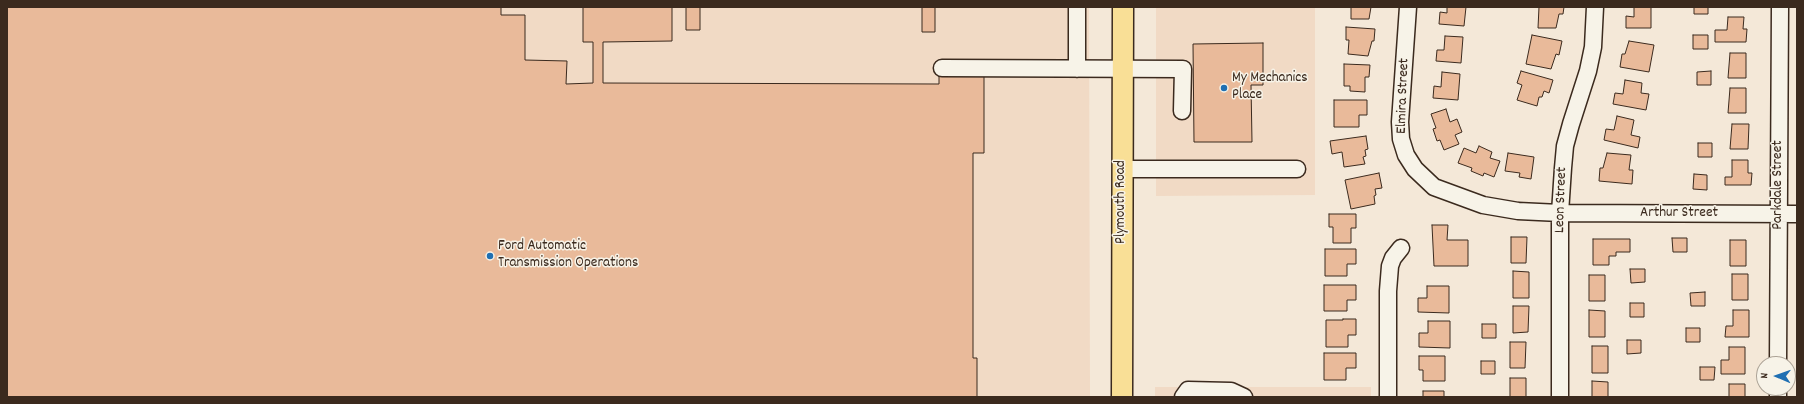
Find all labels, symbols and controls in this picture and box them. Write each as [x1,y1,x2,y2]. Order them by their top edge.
street label: Elmira Street [1394,58,1414,134]
place label: My Mechanics Place [1232,70,1308,105]
marker: My Mechanics Place [1219,83,1229,93]
street label: Parkdale Street [1770,140,1788,230]
street label: Plymouth Road [1113,160,1131,244]
street label: Leon Street [1552,167,1572,233]
street label: Arthur Street [1640,205,1718,223]
place label: Ford Automatic Transmission Operations [498,238,638,273]
marker: Ford Automatic Transmission Operations [485,251,495,261]
north arrow [1756,356,1796,396]
text: N [1757,373,1773,379]

